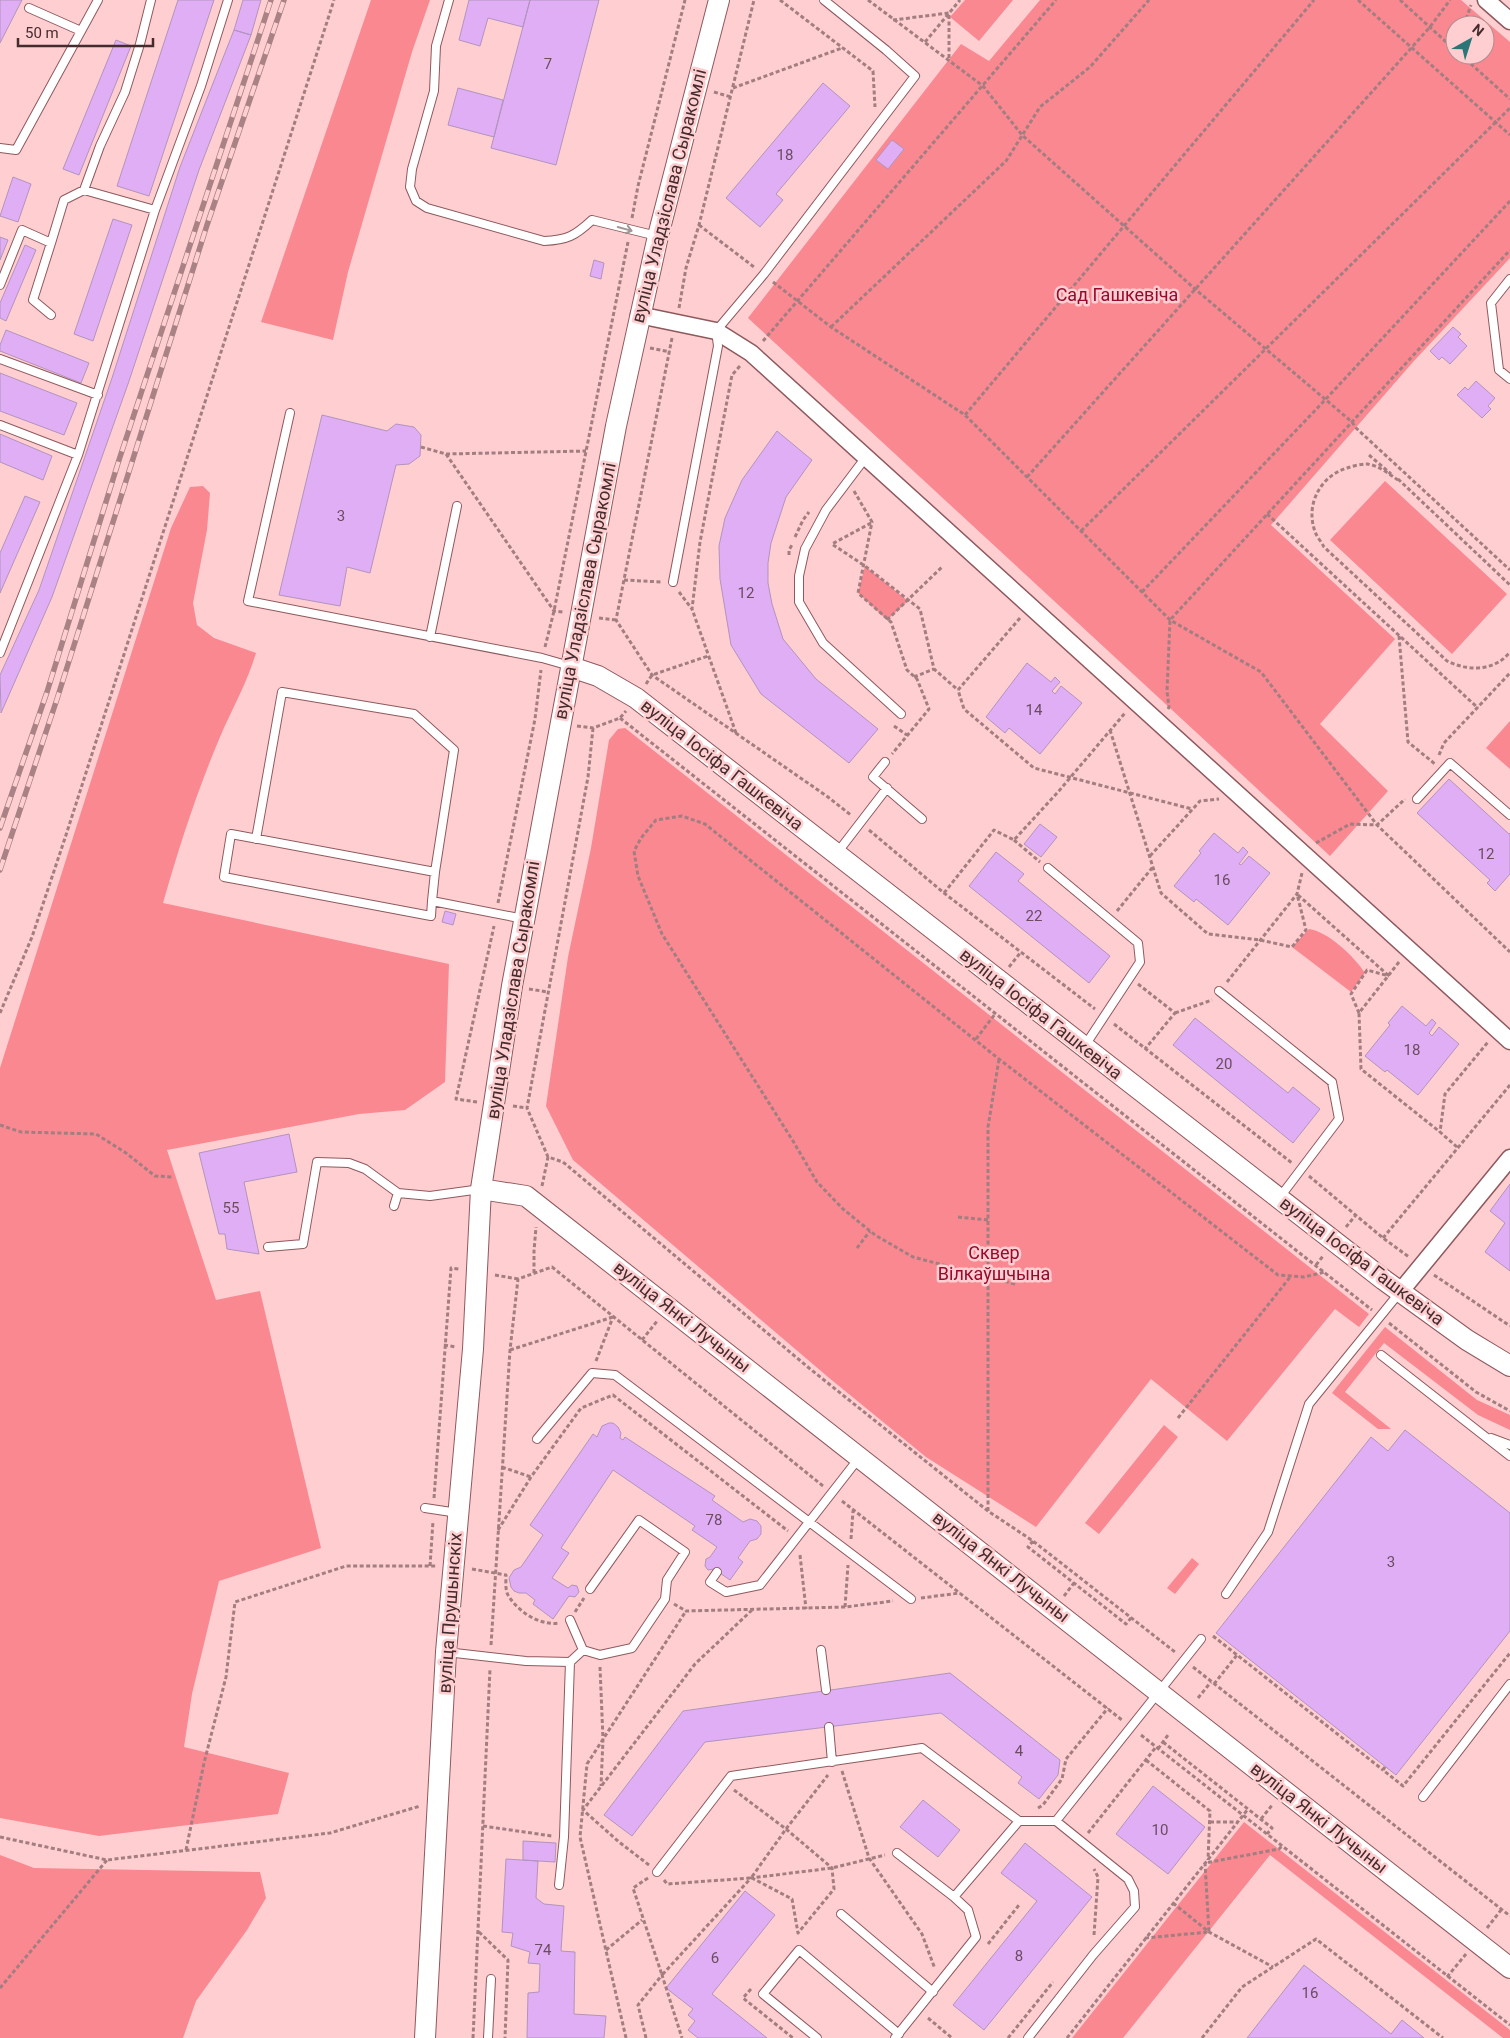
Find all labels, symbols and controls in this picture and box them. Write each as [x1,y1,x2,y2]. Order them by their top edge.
scale bar [18,15,152,47]
north arrow [1445,15,1495,65]
text: N [1469,21,1487,39]
text: 50 m [25,24,59,42]
house number: 7 [544,55,552,73]
street label: вуліца Уладзіслава Сыракомлі [627,67,710,325]
house number: 18 [777,146,793,164]
one-way arrow [616,225,632,234]
park label: Сад Гашкевіча [1056,284,1178,305]
street label: вуліца Уладзіслава Сыракомлі [549,461,620,721]
house number: 3 [337,507,345,525]
house number: 12 [738,584,754,602]
street label: вуліца Іосіфа Гашкевіча [637,695,808,835]
house number: 14 [1026,701,1043,719]
house number: 12 [1478,845,1494,863]
street label: вуліца Уладзіслава Сыракомлі [482,859,543,1120]
house number: 16 [1214,871,1230,889]
house number: 22 [1026,907,1042,925]
street label: вуліца Іосіфа Гашкевіча [956,944,1127,1084]
house number: 18 [1404,1041,1420,1059]
house number: 20 [1216,1055,1232,1073]
street label: вуліца Іосіфа Гашкевіча [1276,1192,1449,1329]
house number: 55 [223,1199,239,1217]
park label: Сквер Вілкаўшчына [938,1242,1050,1284]
street label: вуліца Янкі Лучыны [610,1257,755,1377]
street label: вуліца Янкі Лучыны [929,1507,1074,1627]
house number: 78 [706,1511,722,1529]
street label: вуліца Прушынскіх [433,1532,466,1694]
house number: 3 [1387,1553,1395,1571]
house number: 4 [1015,1742,1024,1760]
street label: вуліца Янкі Лучыны [1247,1758,1392,1878]
house number: 10 [1152,1821,1168,1839]
house number: 74 [535,1941,552,1959]
house number: 8 [1015,1947,1023,1965]
house number: 6 [711,1949,719,1967]
house number: 16 [1302,1984,1318,2002]

